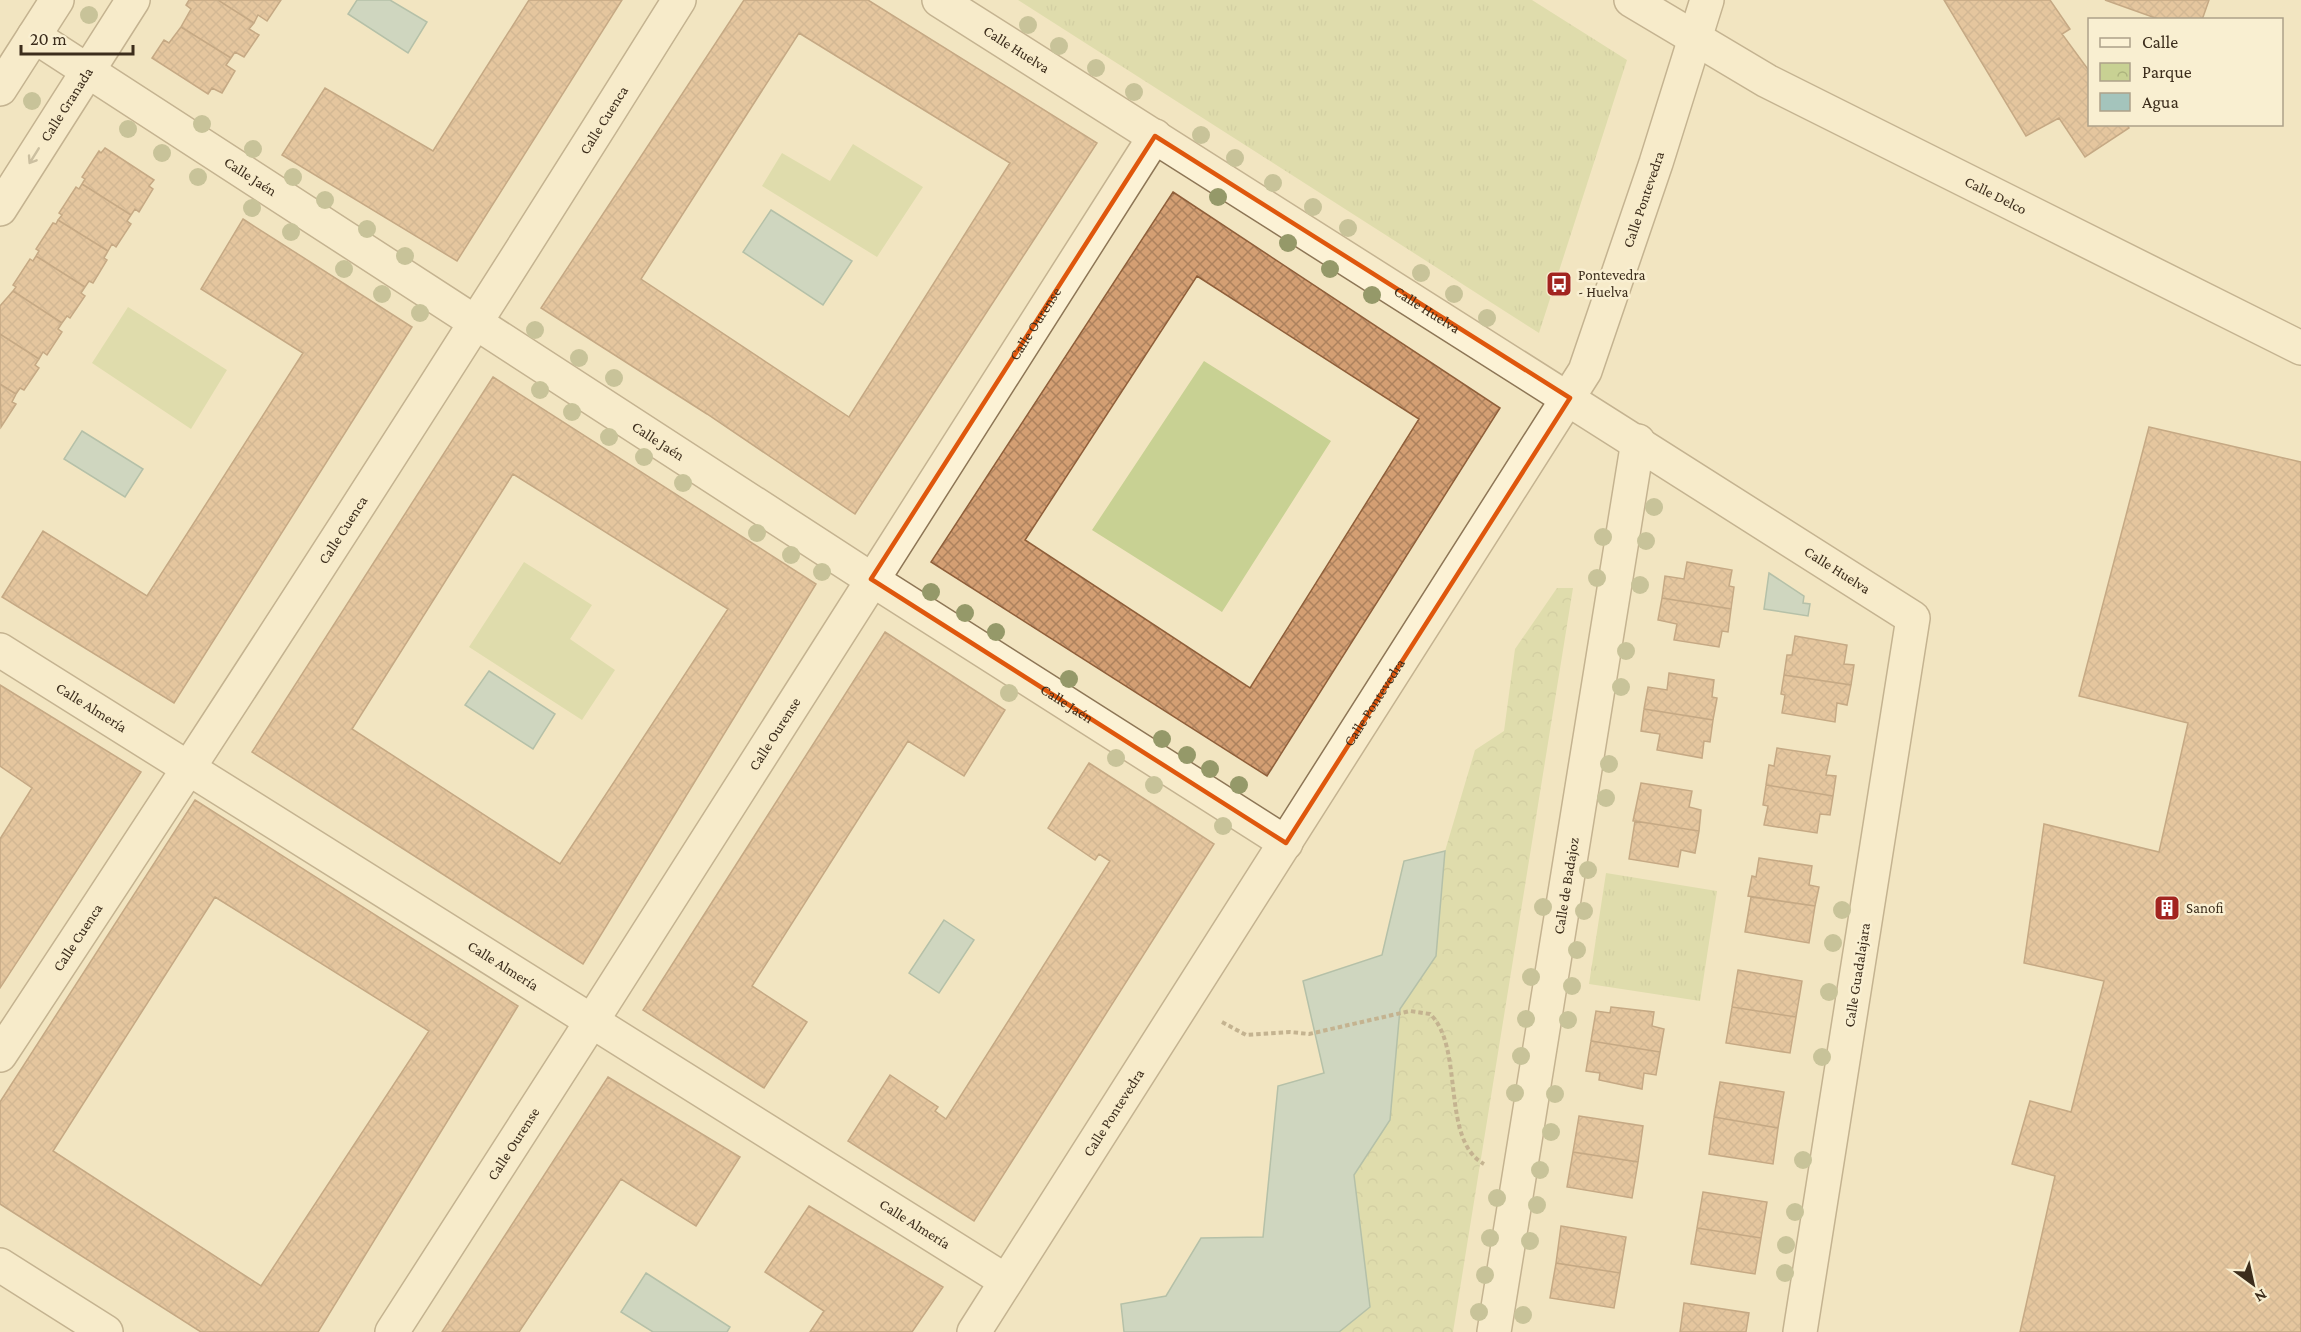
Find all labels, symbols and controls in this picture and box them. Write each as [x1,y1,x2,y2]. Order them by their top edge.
scale bar [21,18,134,56]
legend [2088,18,2283,126]
street label: Calle Huelva [981,22,1053,76]
text: 20 m [30,29,67,49]
text: Calle [2142,32,2178,52]
text: Parque [2142,62,2192,82]
street label: Calle Granada [37,64,96,144]
street label: Calle Cuenca [576,83,631,157]
text: Agua [2142,92,2179,112]
one-way arrow [27,147,40,164]
street label: Calle Pontevedra [1620,149,1667,250]
street label: Calle Jaén [221,154,280,199]
street label: Calle Delco [1962,173,2029,218]
place label: Pontevedra - Huelva [1578,267,1645,300]
bus stop icon: Pontevedra - Huelva [1544,269,1574,299]
street label: Calle Huelva [1391,283,1463,337]
street label: Calle Ourense [1006,284,1064,363]
street label: Calle Jaén [629,418,687,464]
street label: Calle Cuenca [315,493,370,567]
street label: Calle Huelva [1801,543,1873,597]
street label: Calle Pontevedra [1341,656,1408,749]
street label: Calle Almería [53,679,130,736]
street label: Calle Jaén [1038,681,1096,726]
street label: Calle Ourense [745,694,804,773]
street label: Calle de Badajoz [1550,836,1582,935]
building icon: Sanofi [2152,893,2182,923]
street label: Calle Cuenca [50,900,106,974]
place label: Sanofi [2186,900,2223,916]
street label: Calle Guadalajara [1841,922,1874,1029]
street label: Calle Almería [465,937,542,994]
street label: Calle Pontevedra [1080,1066,1147,1159]
street label: Calle Ourense [484,1104,543,1183]
street label: Calle Almería [877,1196,953,1252]
north arrow [2223,1254,2283,1314]
text: N [2252,1286,2270,1306]

